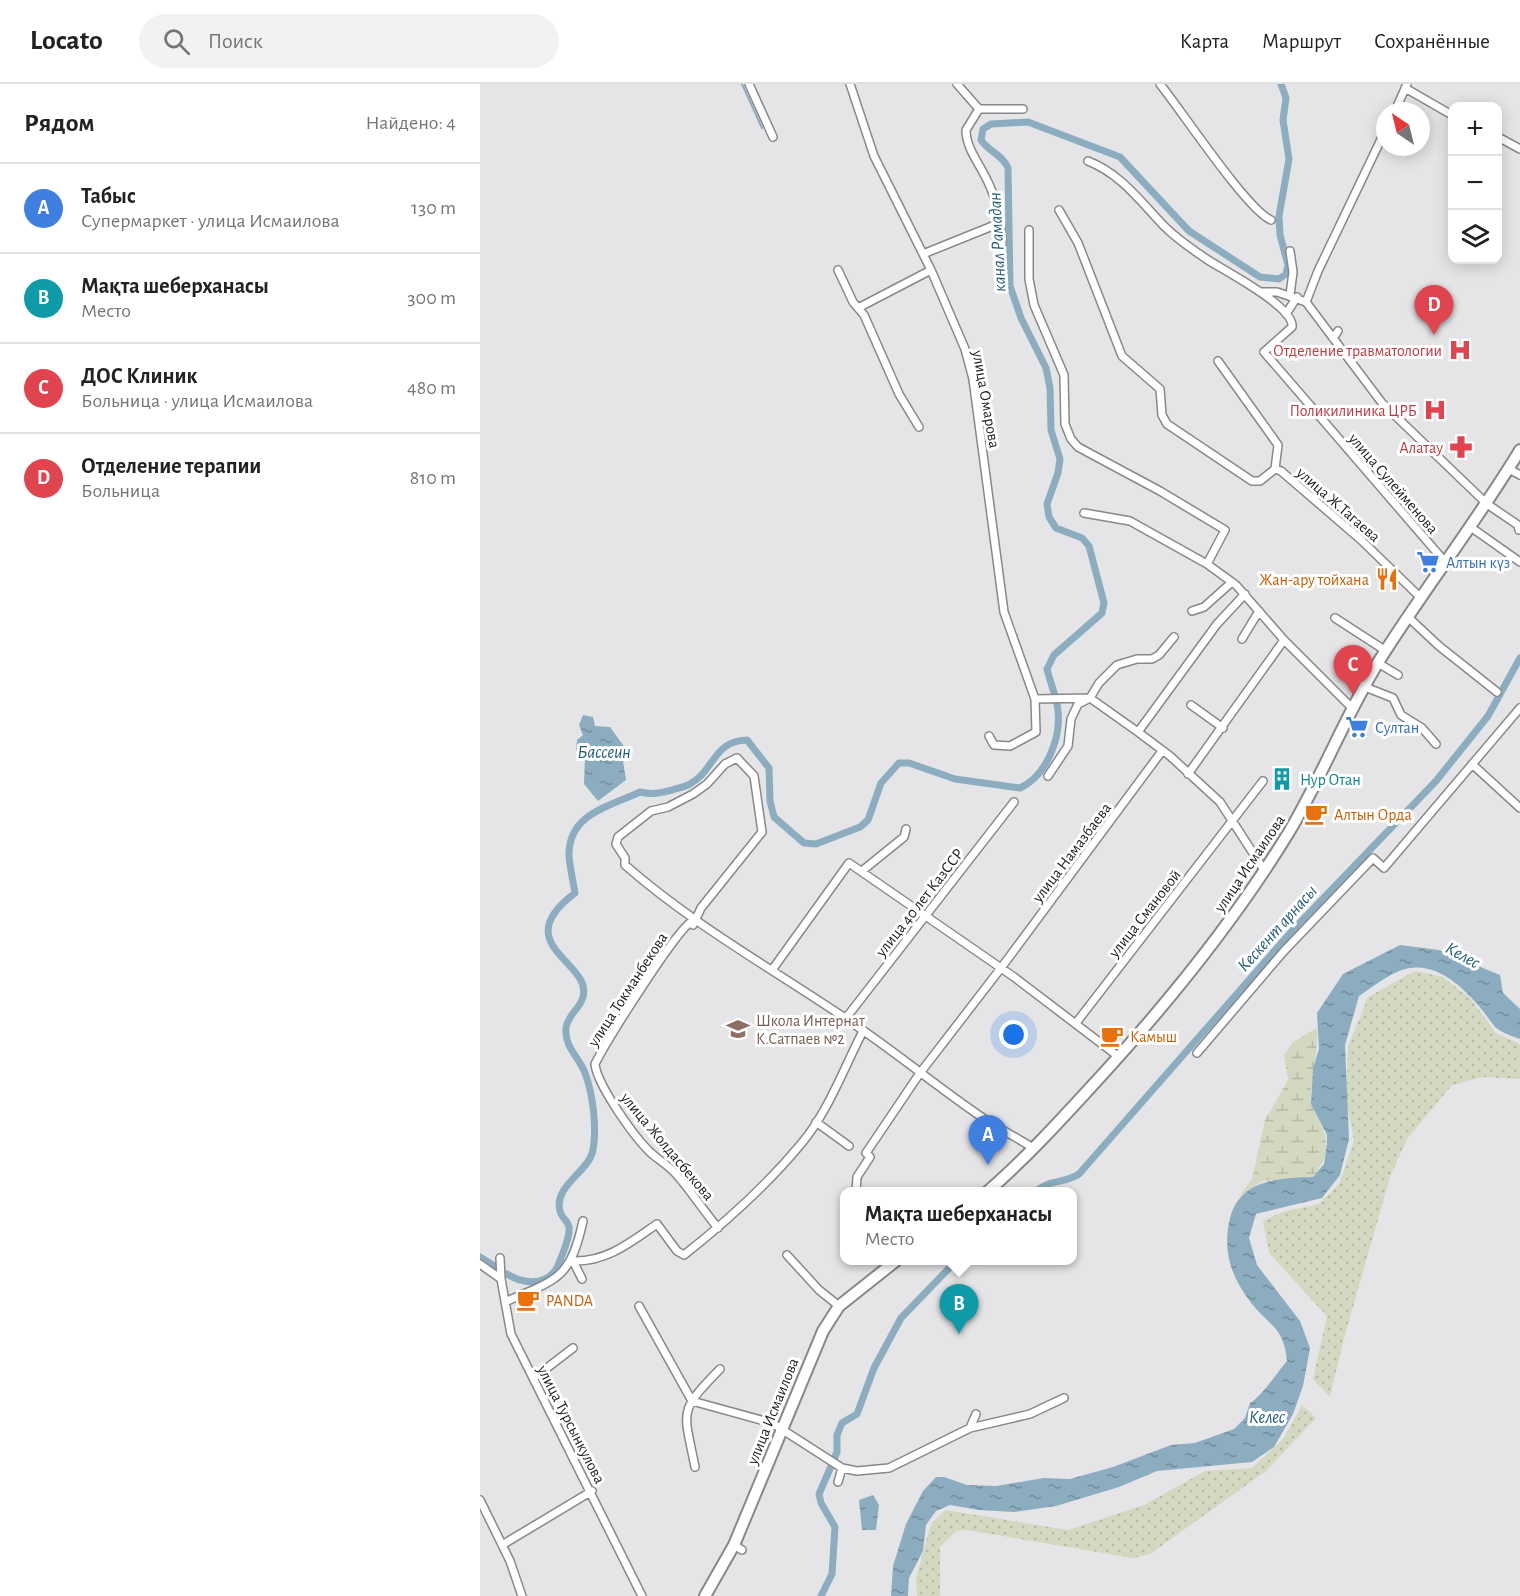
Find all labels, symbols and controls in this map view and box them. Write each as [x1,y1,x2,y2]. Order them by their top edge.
search box [139,14,559,68]
icon: search [160,25,193,58]
text: Locato [30,27,103,55]
text: Поиск [208,30,263,52]
text: Карта [1180,31,1229,52]
text: Маршрут [1262,31,1341,52]
text: Сохранённые [1374,31,1490,52]
north arrow [1376,102,1430,156]
map controls [1448,102,1502,264]
button: + [1448,102,1502,156]
text: Рядом [24,110,95,136]
text: Найдено: 4 [366,113,456,133]
button: − [1448,156,1502,210]
text: Табыс [81,185,136,207]
water label: канал Рамадан [986,192,1010,292]
text: A [38,198,50,218]
text: 130 m [411,198,456,218]
button: layers [1448,210,1502,264]
text: Супермаркет · улица Исмаилова [81,211,340,231]
text: Мақта шеберханасы [81,275,269,297]
pin: D [1414,286,1454,335]
text: B [38,288,49,308]
text: 300 m [407,288,456,308]
text: Место [81,301,131,321]
hospital icon: Отделение травматологии [1447,337,1473,363]
place label: Отделение травматологии [1273,343,1442,359]
street label: улица Омарова [968,348,1003,450]
text: ДОС Клиник [81,365,197,387]
text: C [38,378,49,398]
text: 480 m [407,378,456,398]
text: Больница · улица Исмаилова [81,391,313,411]
hospital icon: Поликилиника ЦРБ [1422,397,1448,423]
place label: Поликилиника ЦРБ [1289,403,1417,419]
street label: улица Сулейменова [1344,430,1441,538]
pharmacy icon: Алатау [1448,434,1474,460]
place label: Алатау [1399,440,1443,457]
text: Отделение терапии [81,455,261,477]
street label: улица Ж.Тагаева [1292,464,1383,546]
text: D [37,468,50,488]
text: 810 m [410,468,456,488]
text: Больница [81,481,160,501]
supermarket icon: Алтын күз [1415,549,1441,575]
place label: Алтын күз [1446,555,1510,571]
restaurant icon: Жан-ару тойхана [1374,566,1400,592]
place label: Жан-ару тойхана [1259,572,1369,589]
pin: C [1334,646,1372,695]
supermarket icon: Султан [1344,714,1370,740]
place label: Султан [1375,720,1419,737]
water label: Бассеин [577,744,631,762]
building icon: Нур Отан [1269,766,1295,792]
place label: Нур Отан [1300,772,1361,789]
street label: улица Намазбаева [1029,800,1115,907]
cafe icon: Алтын Орда [1303,801,1329,827]
place label: Алтын Орда [1334,807,1412,823]
street label: улица Исмаилова [1211,812,1289,916]
street label: улица 40 лет КазССР [872,846,968,961]
street label: улица Смановой [1105,867,1185,962]
water label: Кескент арнасы [1235,882,1321,975]
street label: улица Токманбекова [585,930,671,1051]
water label: Келес [1442,939,1483,973]
place label: Школа Интернат К.Сатпаев №2 [756,1013,865,1047]
school or university icon: Школа Интернат К.Сатпаев №2 [725,1016,751,1042]
your location [999,1020,1028,1049]
cafe icon: Камыш [1099,1023,1125,1049]
place label: Камыш [1130,1029,1177,1045]
street label: улица Жолдасбекова [616,1089,717,1204]
pin: A [968,1116,1008,1165]
popup [840,1187,1077,1265]
text: Мақта шеберханасы [865,1203,1052,1225]
text: Место [865,1229,914,1249]
pin: B [940,1284,978,1334]
cafe icon: PANDA [515,1287,541,1313]
place label: PANDA [546,1293,593,1309]
street label: улица Исмаилова [744,1356,803,1468]
street label: улица Турсынкулова [533,1362,608,1487]
water label: Келес [1249,1409,1286,1427]

